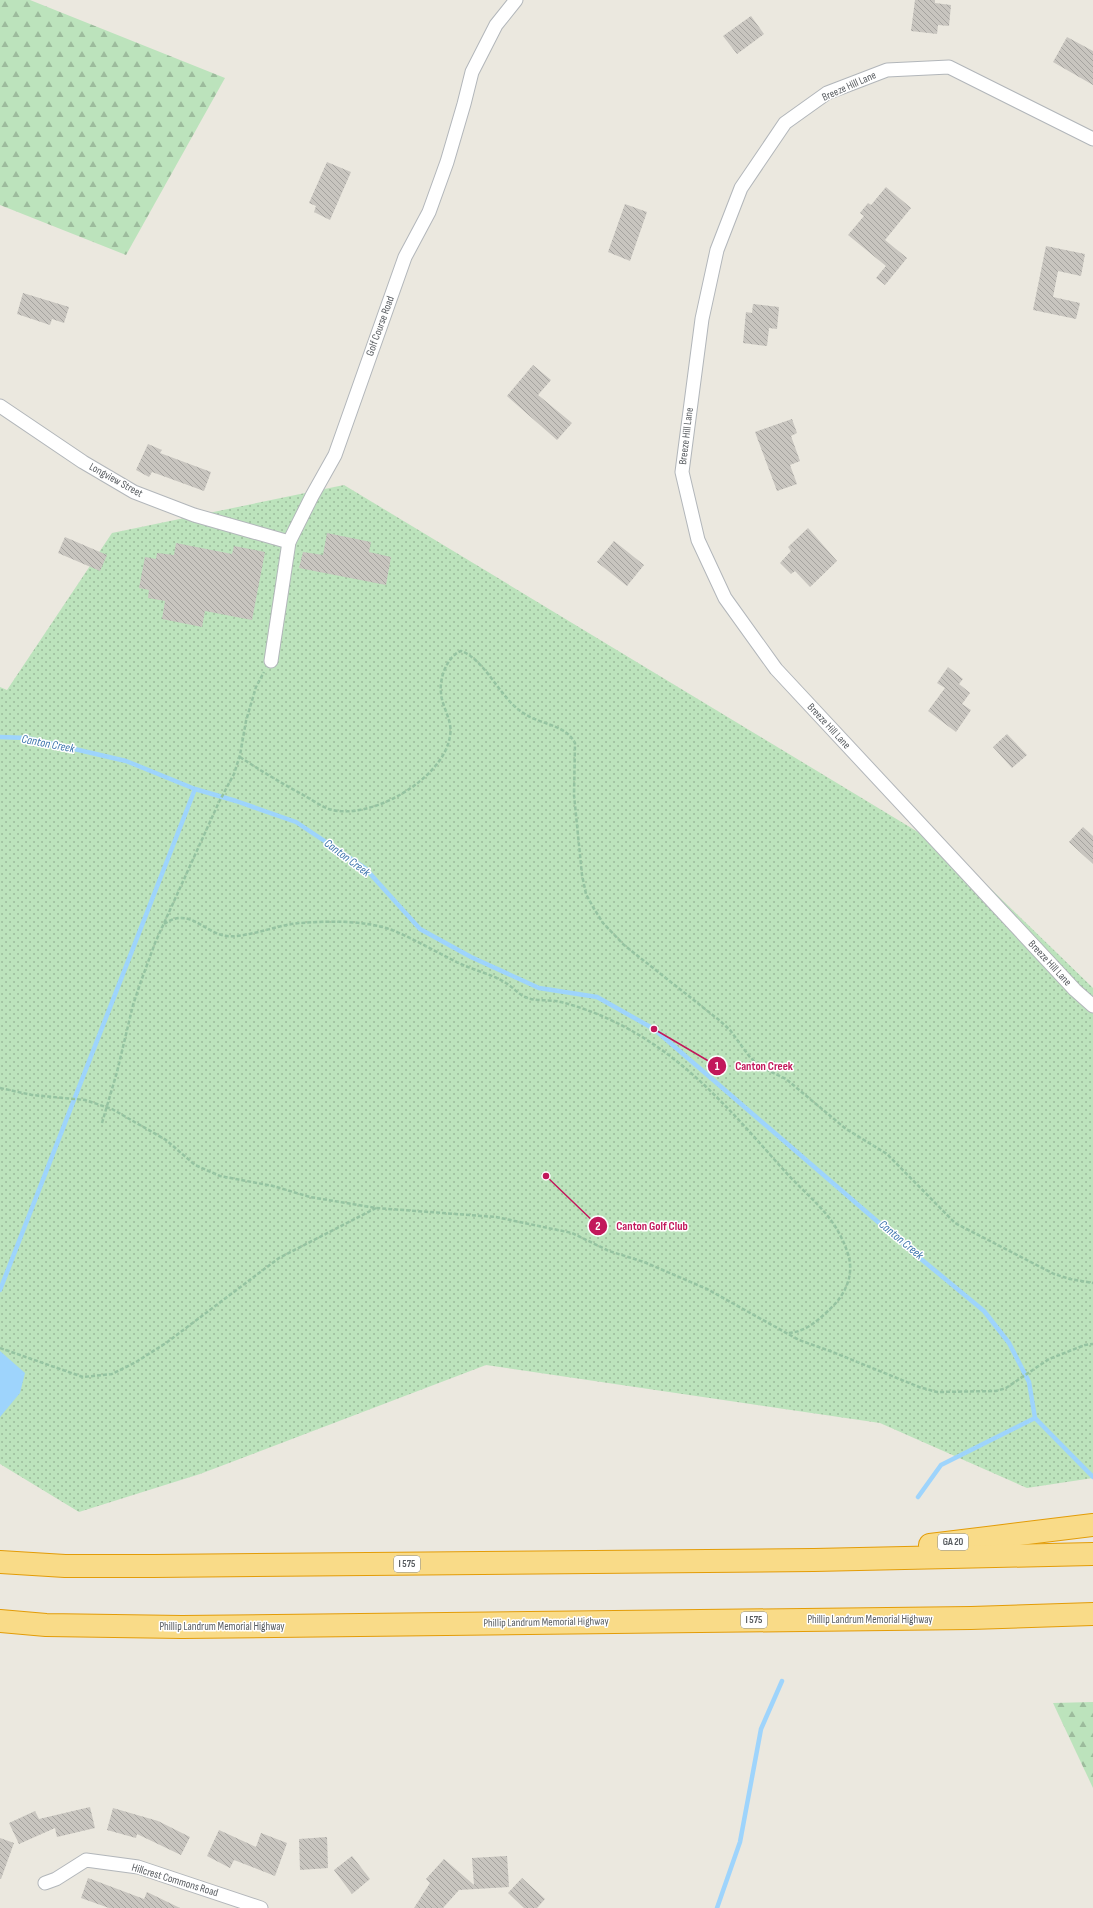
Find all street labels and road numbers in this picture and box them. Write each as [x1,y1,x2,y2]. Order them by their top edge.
street label: Breeze Hill Lane [820,68,878,104]
street label: Golf Course Road [363,294,397,358]
street label: Breeze Hill Lane [676,407,696,465]
street label: Longview Street [87,460,146,500]
street label: Breeze Hill Lane [805,701,853,751]
street label: Breeze Hill Lane [1026,938,1074,988]
road number: GA 20 [938,1534,968,1550]
road number: I 575 [394,1556,420,1572]
road number: I 575 [741,1612,767,1628]
street label: Phillip Landrum Memorial Highway [807,1613,933,1626]
street label: Phillip Landrum Memorial Highway [483,1614,609,1630]
street label: Phillip Landrum Memorial Highway [159,1620,285,1633]
street label: Hillcrest Commons Road [130,1861,220,1899]

